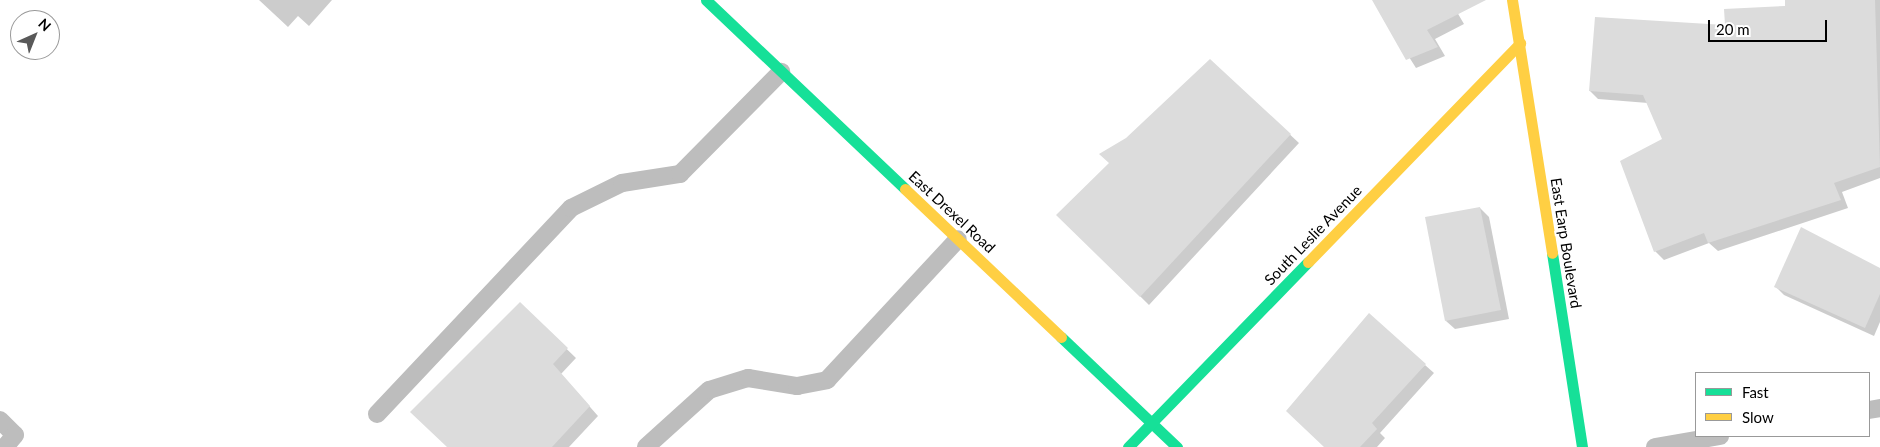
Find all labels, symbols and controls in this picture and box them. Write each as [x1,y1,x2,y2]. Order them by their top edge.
north arrow [10,10,60,60]
scale bar [1710,10,1829,42]
text: N [35,15,55,34]
text: 20 m [1716,20,1750,38]
street label: East Drexel Road [905,167,999,257]
street label: East Earp Boulevard [1547,176,1585,310]
street label: South Leslie Avenue [1260,181,1366,289]
legend [1695,372,1870,437]
text: Fast [1742,383,1769,401]
text: Slow [1742,408,1774,426]

